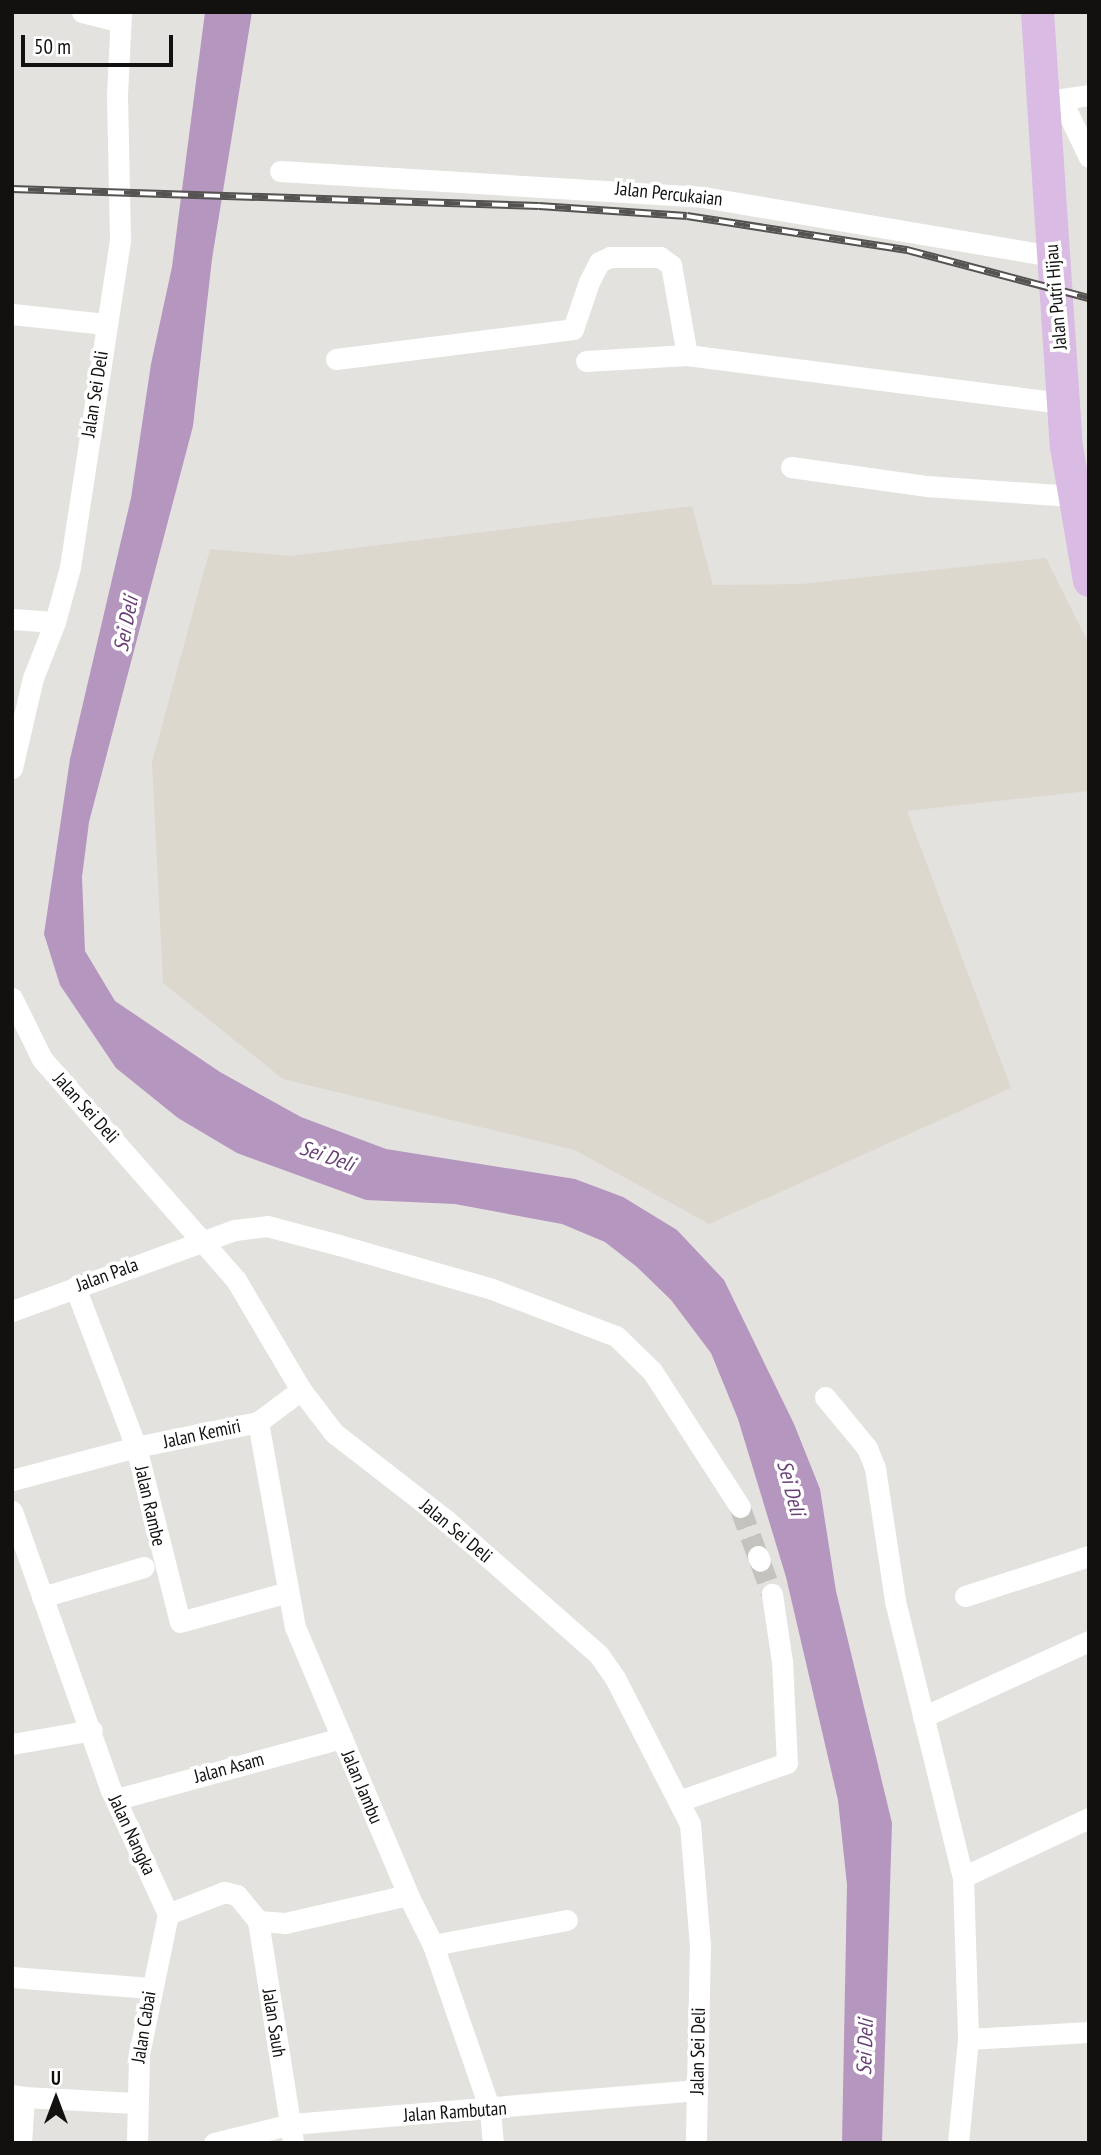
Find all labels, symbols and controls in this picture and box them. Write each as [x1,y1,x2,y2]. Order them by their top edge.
scale bar [24,21,177,65]
text: 50 m [34,33,71,60]
street label: Jalan Percukaian [614,177,724,211]
street label: Jalan Putri Hijau [1040,243,1072,351]
street label: Jalan Sei Deli [77,349,113,439]
water label: Sei Deli [108,594,144,654]
street label: Jalan Sei Deli [48,1068,124,1148]
water label: Sei Deli [297,1135,357,1177]
street label: Jalan Pala [73,1253,141,1297]
street label: Jalan Kemiri [161,1415,243,1453]
water label: Sei Deli [772,1458,810,1518]
street label: Jalan Rambe [130,1464,170,1548]
street label: Jalan Sei Deli [415,1494,497,1568]
street label: Jalan Jambu [336,1747,388,1827]
street label: Jalan Asam [191,1748,267,1788]
street label: Jalan Nangka [104,1791,160,1879]
street label: Jalan Sauh [257,1987,291,2059]
street label: Jalan Cabai [127,1989,161,2065]
street label: Jalan Sei Deli [686,2007,710,2095]
water label: Sei Deli [851,2019,879,2075]
north arrow [21,2064,91,2134]
text: U [51,2066,61,2090]
street label: Jalan Rambutan [403,2097,507,2127]

